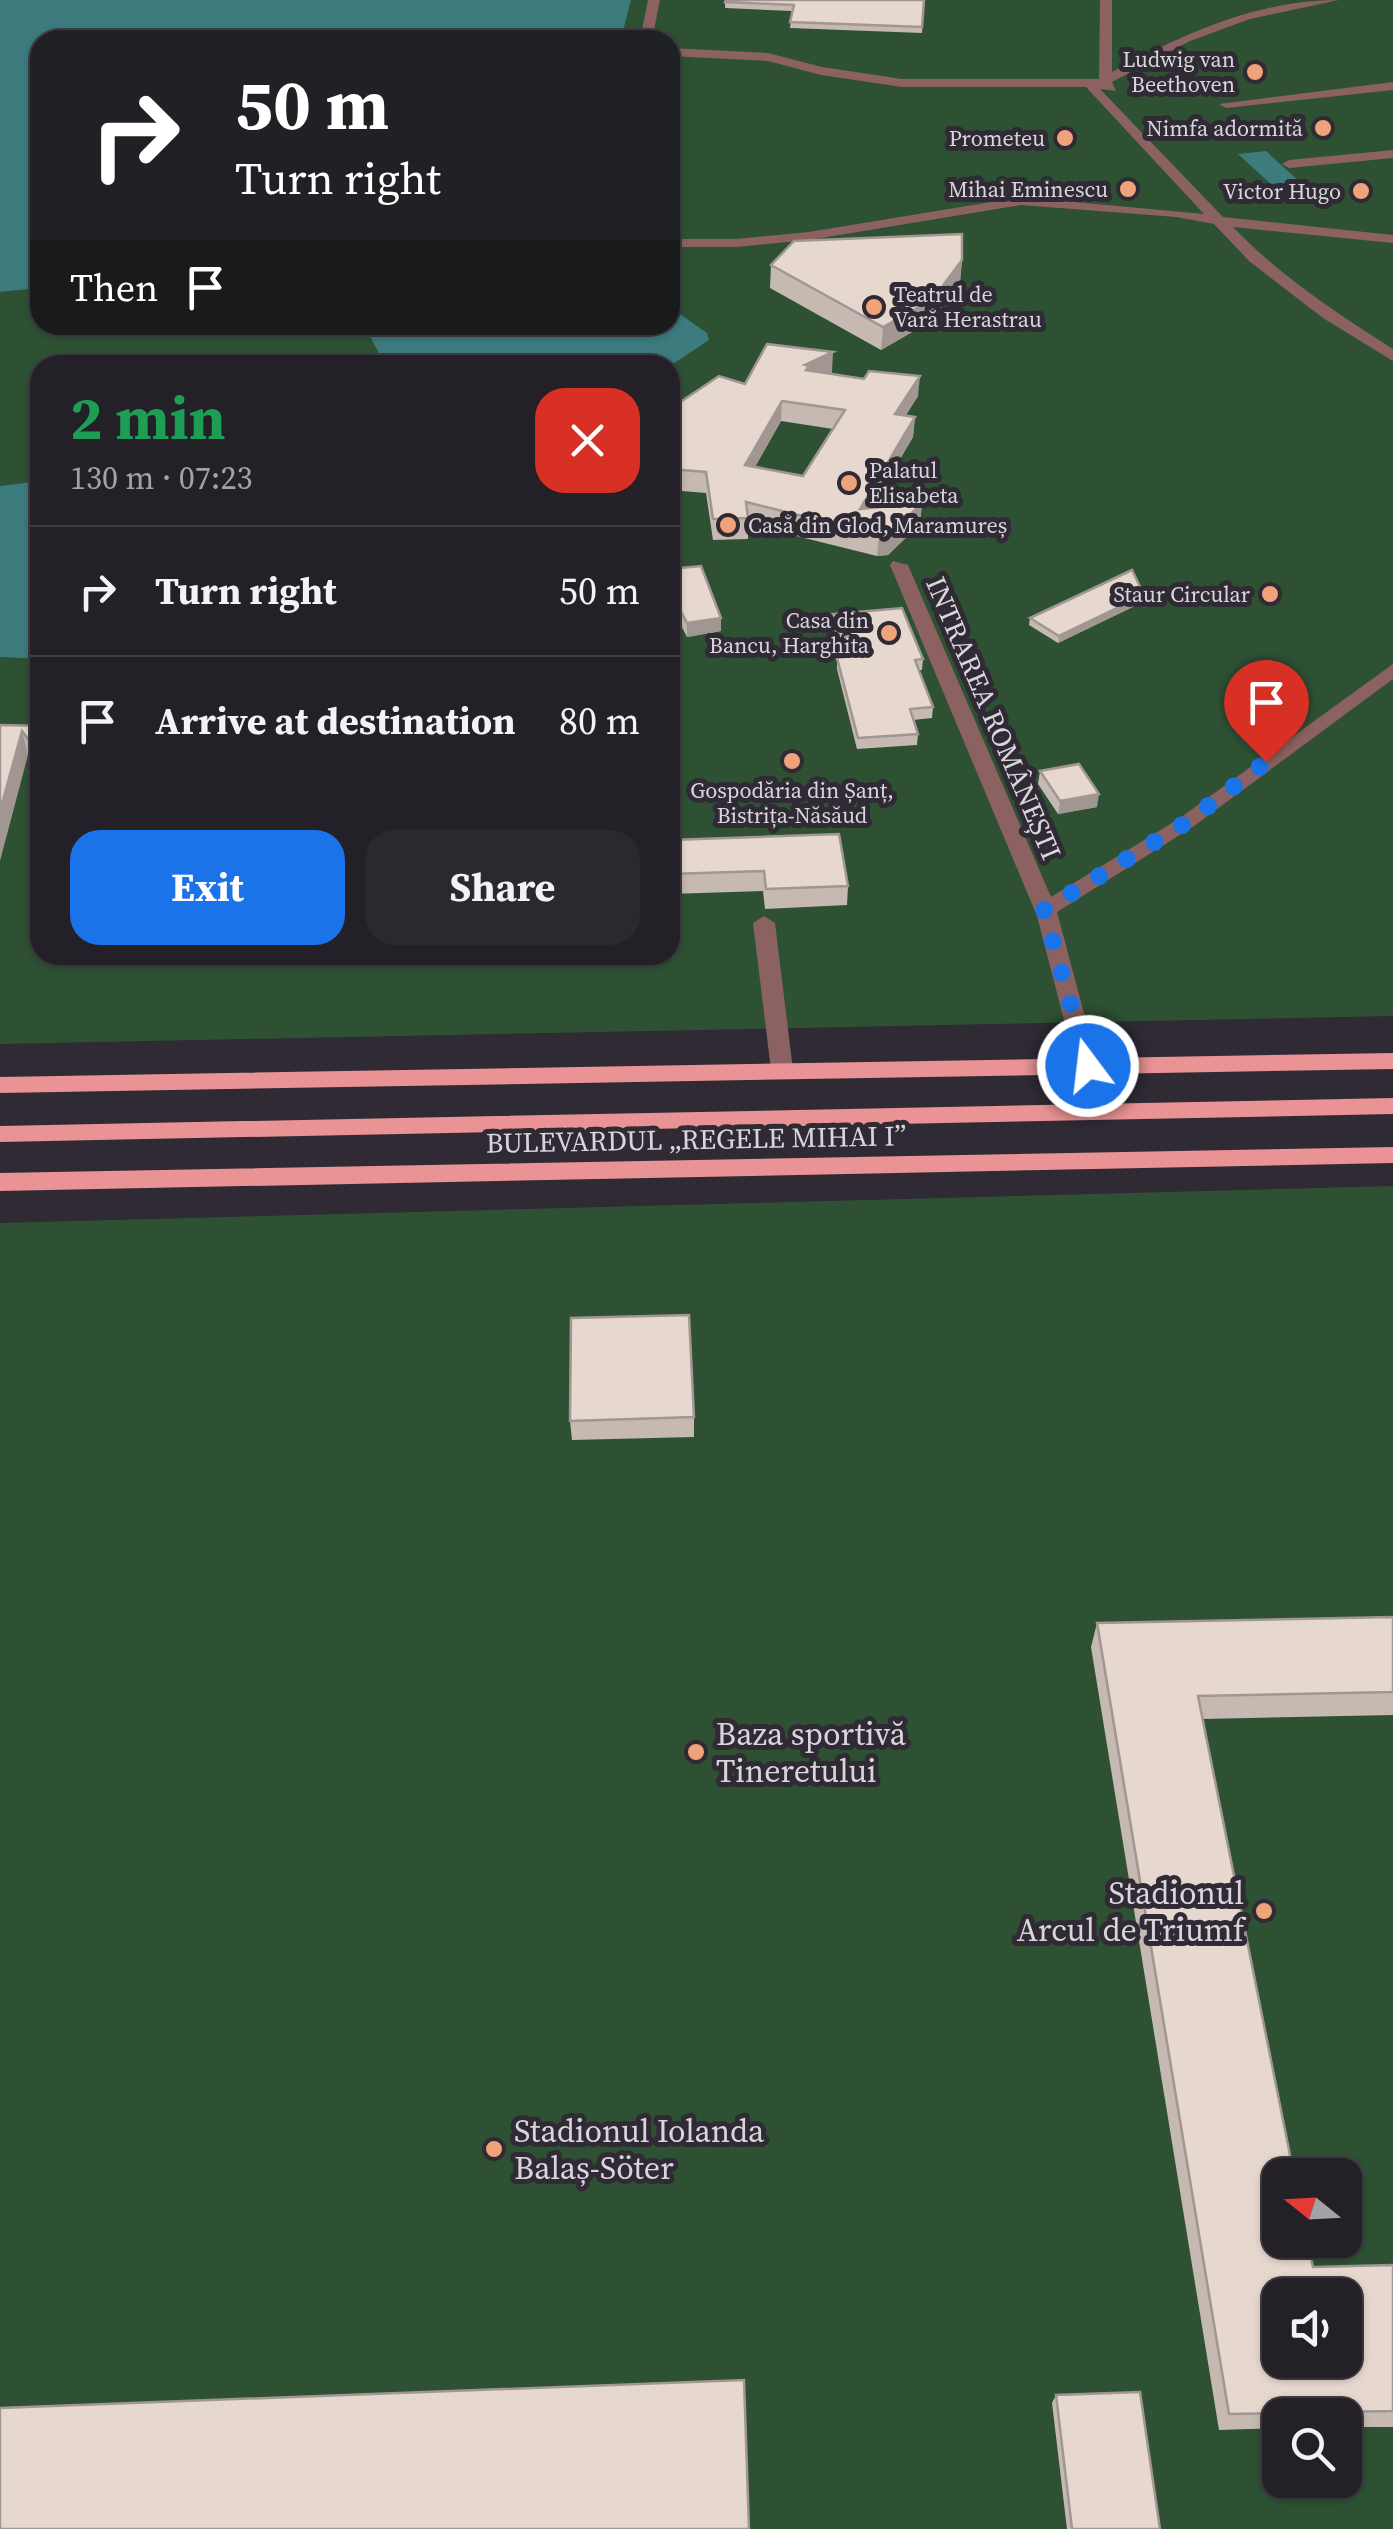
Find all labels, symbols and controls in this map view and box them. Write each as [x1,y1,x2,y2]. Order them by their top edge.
place label: Ludwig van Beethoven [1122,44,1235,99]
text: 50 m [235,56,389,152]
marker: Ludwig van Beethoven [1244,61,1266,83]
icon: right [70,70,200,200]
place label: Nimfa adormită [1147,113,1304,143]
marker: Nimfa adormită [1312,117,1334,139]
place label: Prometeu [949,123,1045,153]
marker: Prometeu [1054,127,1076,149]
text: Turn right [235,147,441,209]
place label: Mihai Eminescu [948,174,1108,204]
place label: Victor Hugo [1223,176,1341,206]
marker: Mihai Eminescu [1117,178,1139,200]
marker: Victor Hugo [1350,180,1372,202]
icon: arrive [178,260,233,315]
text: Then [70,262,158,314]
place label: Teatrul de Vară Herastrau [894,279,1042,334]
marker: Teatrul de Vară Herastrau [863,296,885,318]
text: 2 min [70,377,226,459]
button: close [535,388,640,493]
place label: Palatul Elisabeta [869,455,959,510]
text: 130 m · 07:23 [70,456,252,500]
marker: Palatul Elisabeta [838,472,860,494]
place label: Casă din Glod, Maramureș [748,510,1007,540]
marker: Casă din Glod, Maramureș [717,514,739,536]
icon: right [70,564,125,619]
text: Turn right [155,565,337,617]
text: 50 m [559,565,640,617]
street label: INTRAREA ROMÂNEȘTI [917,571,1071,865]
place label: Staur Circular [1114,579,1251,609]
marker: Staur Circular [1259,583,1281,605]
place label: Casa din Bancu, Harghita [709,605,870,660]
marker: Casa din Bancu, Harghita [878,622,900,644]
pin [1224,660,1309,763]
icon: arrive [1239,675,1294,730]
icon: arrive [70,694,125,749]
text: Arrive at destination [155,695,516,747]
text: 80 m [559,695,640,747]
marker: Gospodăria din Șanț, Bistrița-Năsăud [781,750,803,772]
place label: Gospodăria din Șanț, Bistrița-Năsăud [690,775,894,830]
button: Exit [70,830,345,945]
button: Share [365,830,640,945]
position arrow [1036,1014,1140,1118]
street label: BULEVARDUL „REGELE MIHAI I” [485,1116,907,1162]
place label: Baza sportivă Tineretului [716,1712,907,1793]
marker: Baza sportivă Tineretului [685,1741,707,1763]
place label: Stadionul Arcul de Triumf [1017,1871,1247,1952]
marker: Stadionul Arcul de Triumf [1253,1900,1275,1922]
place label: Stadionul Iolanda Balaș-Söter [514,2109,765,2190]
marker: Stadionul Iolanda Balaș-Söter [483,2138,505,2160]
north arrow [1262,2158,1362,2258]
map controls [1262,2158,1362,2498]
button: sound [1262,2278,1362,2378]
button: search [1262,2398,1362,2498]

